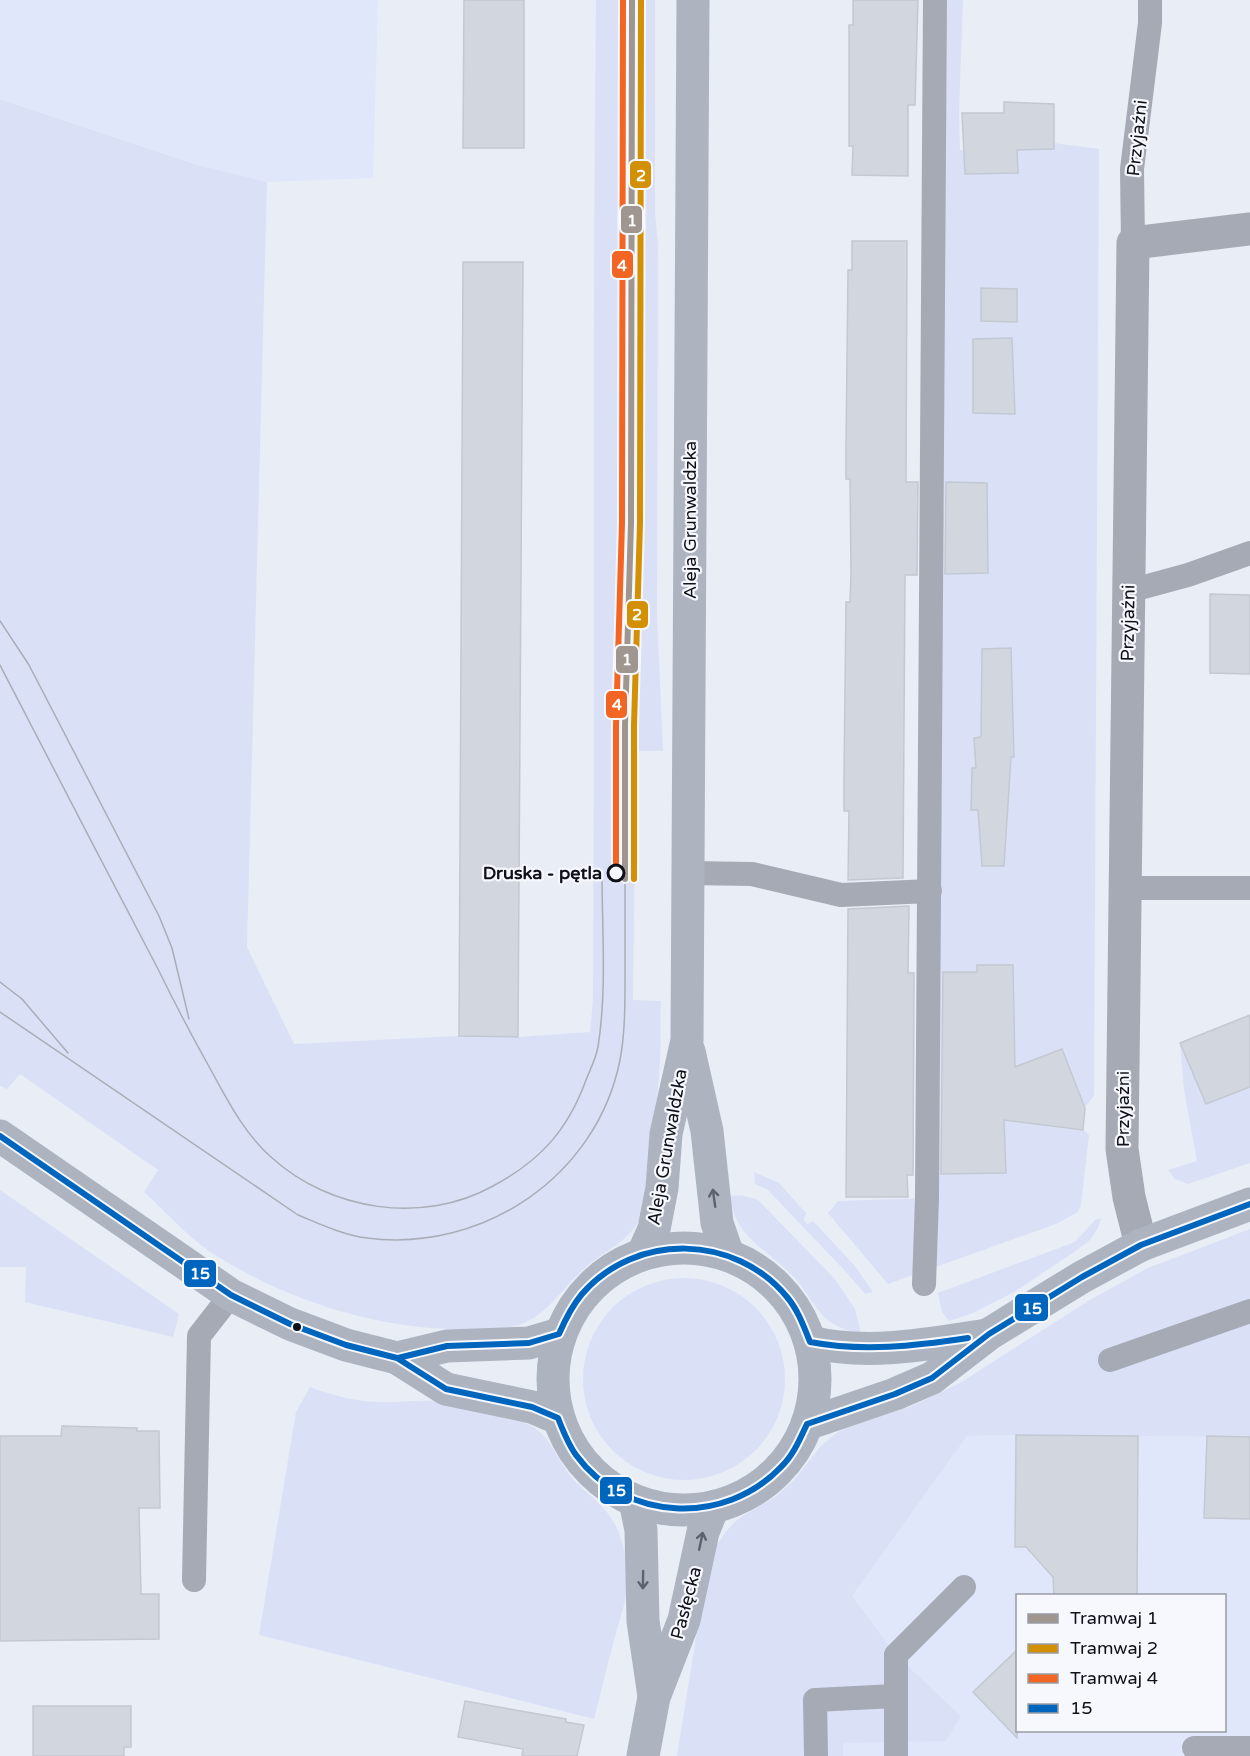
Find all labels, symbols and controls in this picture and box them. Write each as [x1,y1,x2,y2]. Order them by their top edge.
street label: Przyjaźni [1122,99,1152,177]
line badge: 2 [629,160,652,189]
text: 2 [636,166,646,186]
line badge: 1 [620,205,643,234]
text: 1 [627,211,637,231]
line badge: 4 [611,250,634,279]
text: 4 [617,256,627,276]
street label: Aleja Grunwaldzka [679,441,701,599]
street label: Przyjaźni [1116,585,1140,661]
line badge: 2 [626,600,649,629]
text: 2 [632,605,642,625]
line badge: 1 [615,645,639,674]
text: 1 [622,650,632,670]
line badge: 4 [605,690,628,719]
text: 4 [612,695,622,715]
place label: Druska - pętla [483,862,602,884]
marker: Druska - pętla [607,864,625,882]
street label: Aleja Grunwaldzka [642,1067,692,1227]
street label: Przyjaźni [1112,1071,1134,1147]
one-way arrow [708,1189,719,1208]
line badge: 15 [183,1259,217,1288]
text: 15 [190,1264,210,1284]
line badge: 15 [1014,1293,1049,1322]
text: 15 [1022,1299,1042,1319]
unlabelled marker [291,1321,303,1333]
line badge: 15 [599,1476,633,1505]
text: 15 [606,1481,626,1501]
one-way arrow [696,1532,707,1552]
street label: Pasłęcka [666,1564,706,1642]
one-way arrow [637,1570,649,1590]
legend [1016,1594,1226,1732]
text: Tramwaj 1 [1070,1607,1158,1629]
text: Tramwaj 2 [1070,1637,1158,1659]
text: Tramwaj 4 [1070,1667,1158,1689]
text: 15 [1070,1697,1093,1719]

